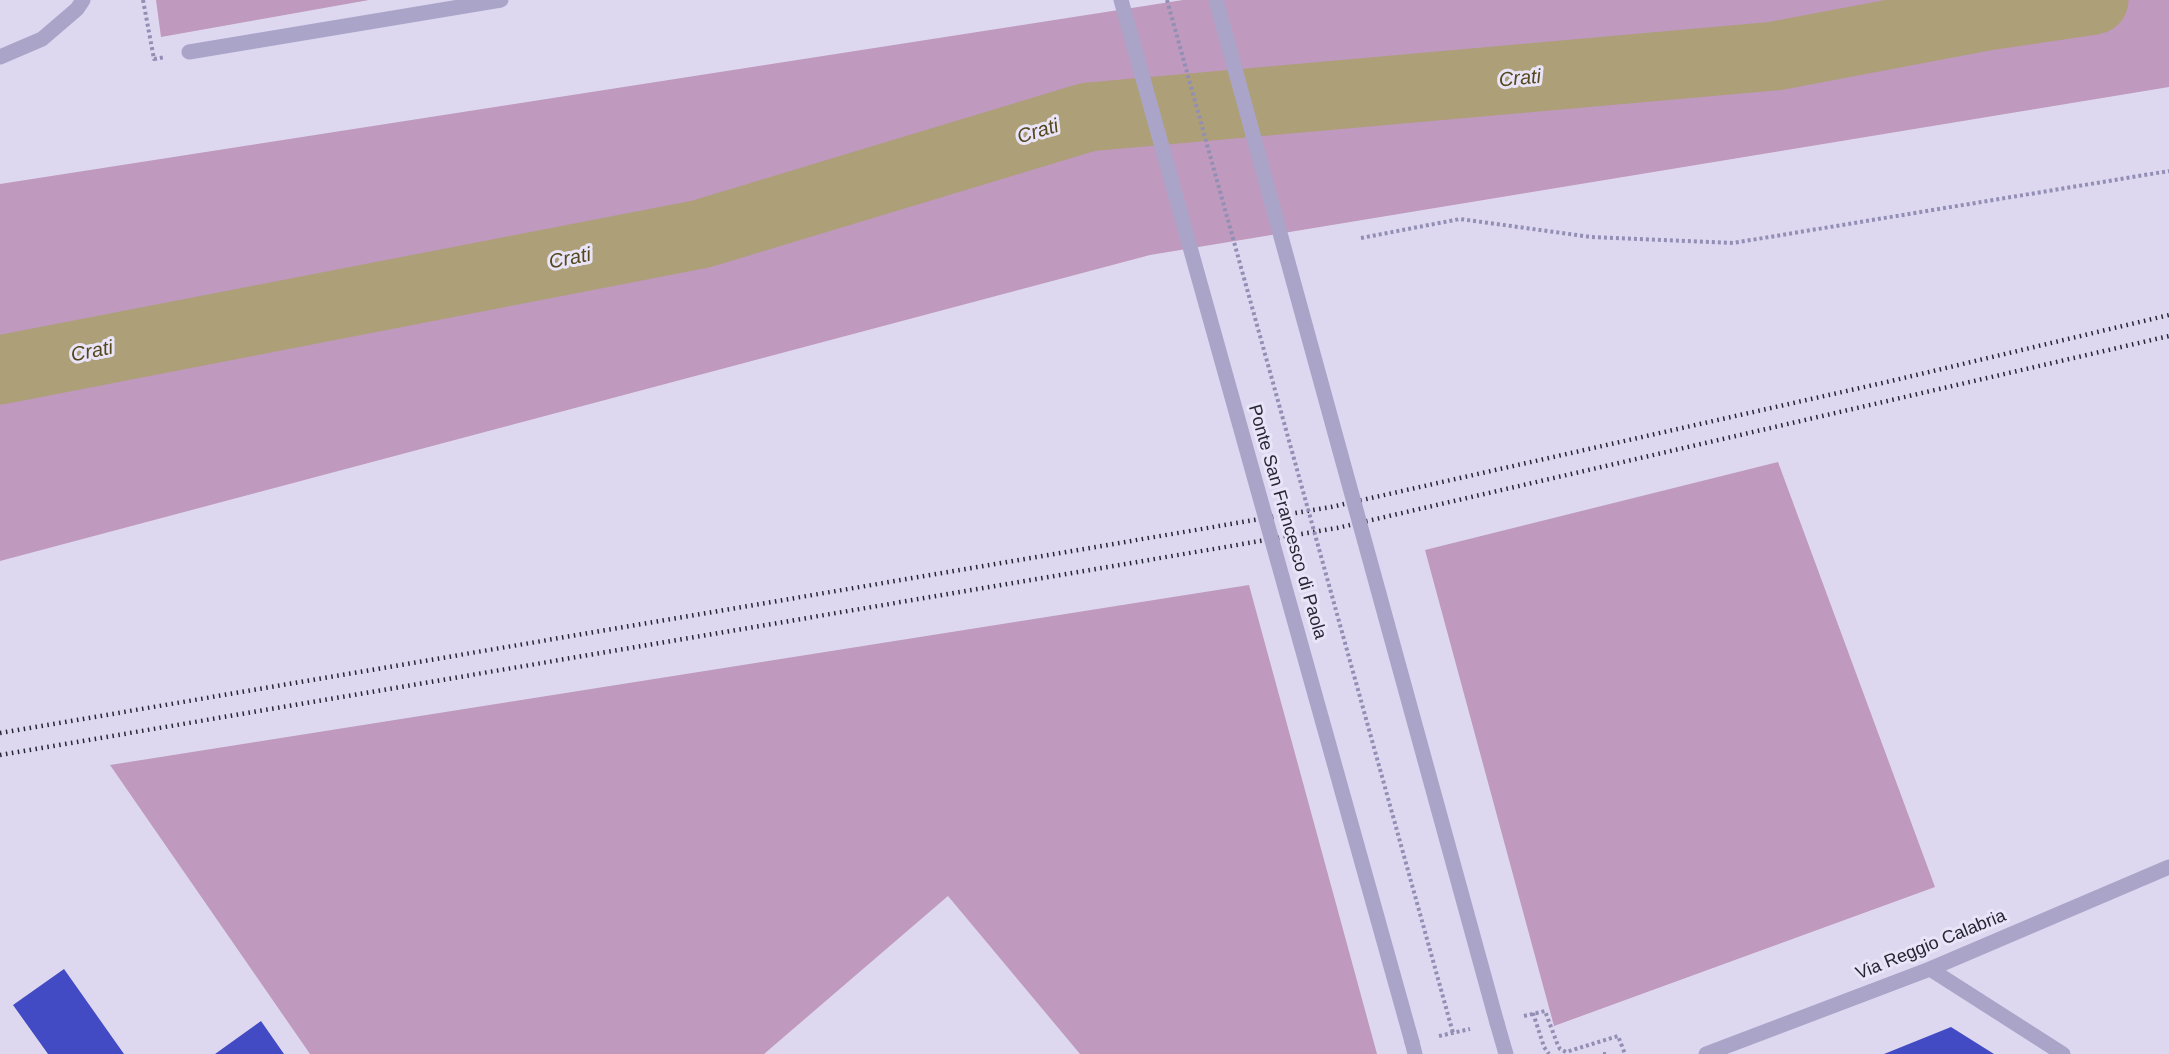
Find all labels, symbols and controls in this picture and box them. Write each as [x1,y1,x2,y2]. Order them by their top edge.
water label: Crati [1498,65,1542,93]
water label: Crati [1014,114,1062,150]
water label: Crati [547,243,593,275]
water label: Crati [69,336,115,368]
street label: Ponte San Francesco di Paola [1243,402,1331,642]
street label: Via Reggio Calabria [1853,905,2009,985]

